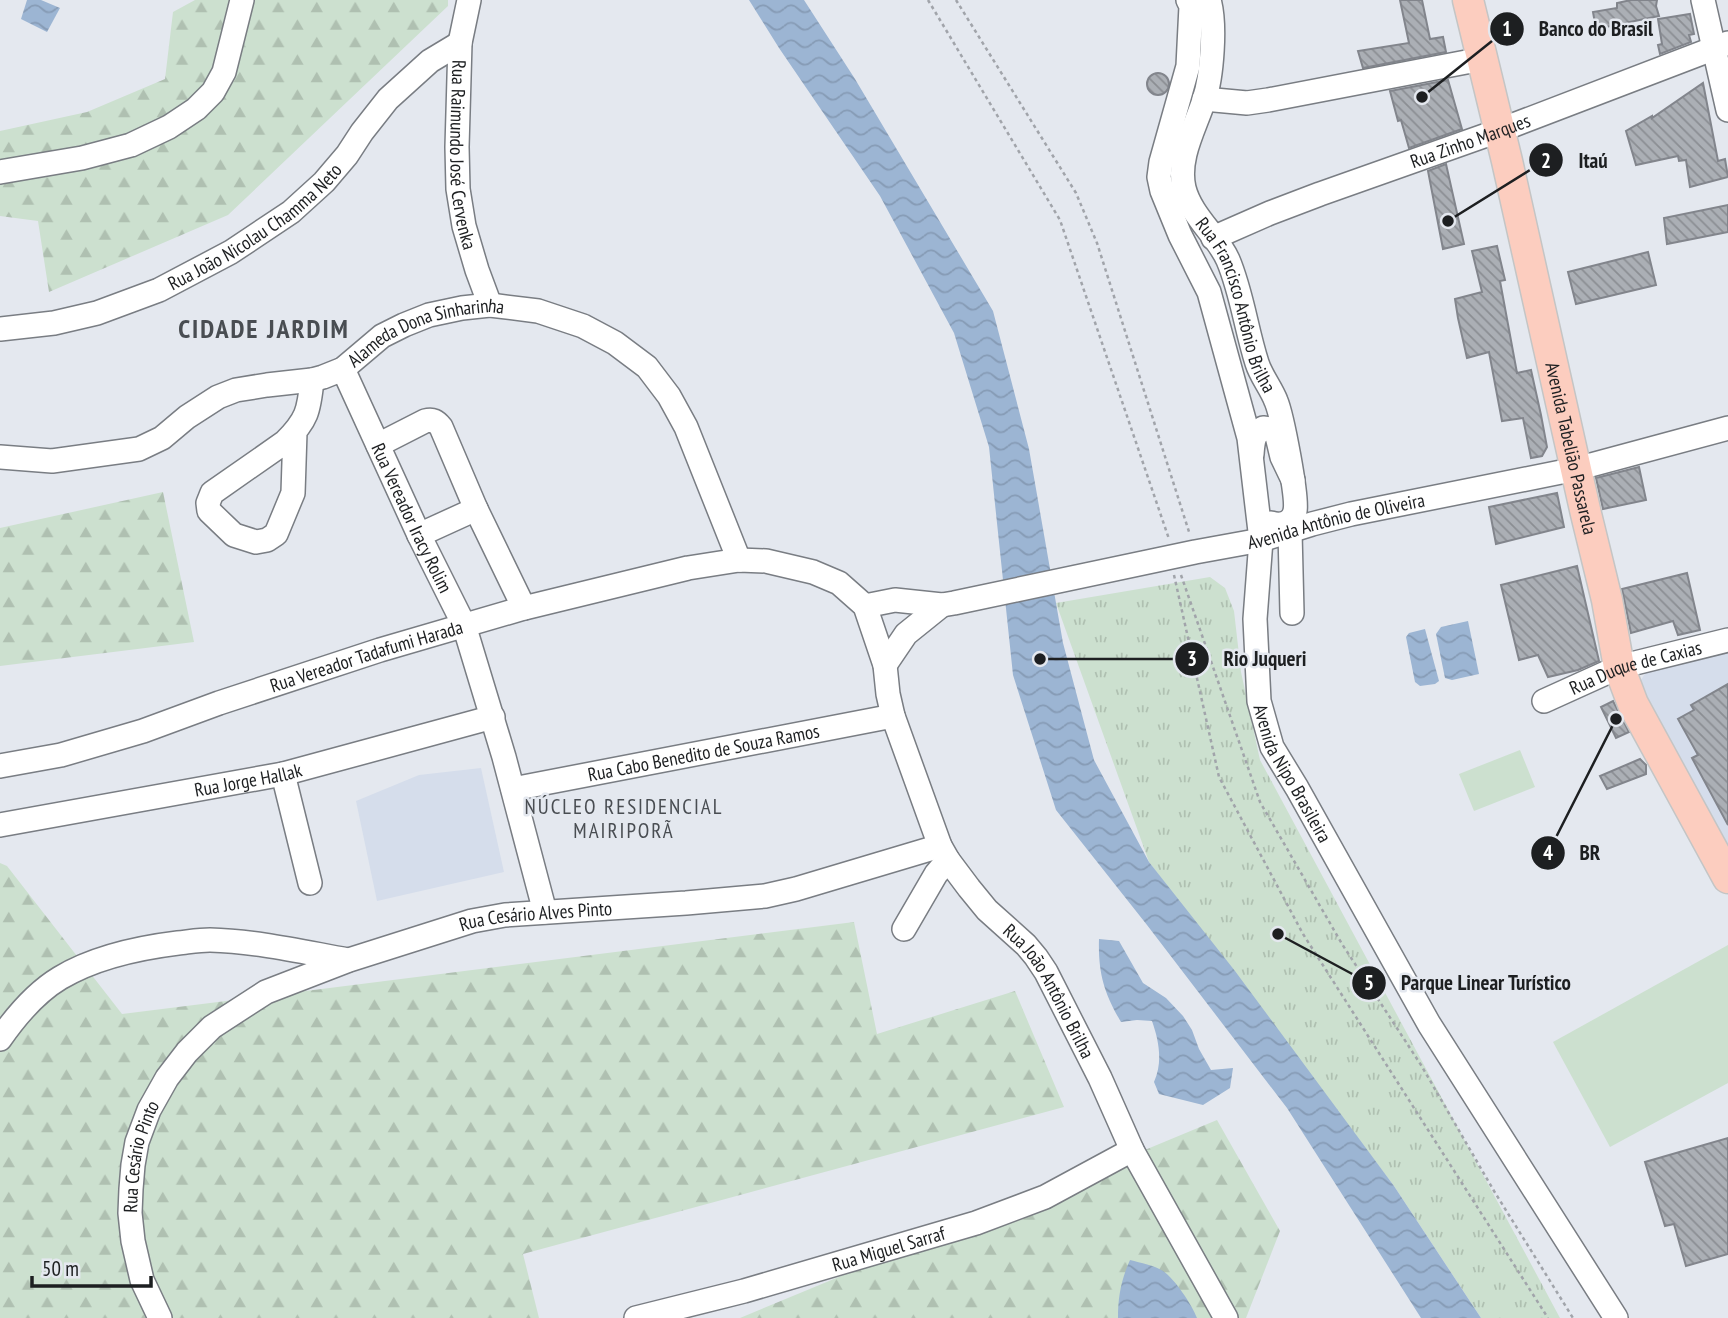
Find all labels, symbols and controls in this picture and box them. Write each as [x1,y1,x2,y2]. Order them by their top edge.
callout: Banco do Brasil [1490,8,1667,50]
text: 1 [1502,15,1512,42]
text: Banco do Brasil [1539,15,1654,42]
street label: Rua Raimundo José Cervenka [445,60,482,252]
street label: Rua Zinho Marques [1407,108,1533,173]
callout: Itaú [1529,139,1621,181]
text: 2 [1541,147,1551,174]
text: Itaú [1578,147,1608,174]
street label: Rua João Nicolau Chamma Neto [164,158,347,295]
street label: Rua Francisco Antônio Brilha [1191,212,1282,397]
street label: Alameda Dona Sinharinha [342,293,506,372]
district label: CIDADE JARDIM [178,312,350,345]
street label: Avenida Tabelião Passarela [1540,360,1603,537]
street label: Rua Vereador Iracy Rolim [366,439,458,597]
street label: Avenida Antônio de Oliveira [1246,488,1427,554]
street label: Rua Vereador Tadafumi Harada [267,615,465,697]
street label: Rua Duque de Caxias [1566,635,1704,700]
callout: Rio Juqueri [1175,638,1321,680]
text: 3 [1187,645,1197,672]
text: Rio Juqueri [1224,645,1306,672]
street label: Avenida Nipo Brasileira [1249,702,1337,847]
street label: Rua Cabo Benedito de Souza Ramos [586,718,821,786]
street label: Rua Jorge Hallak [192,757,305,802]
district label: NÚCLEO RESIDENCIAL MAIRIPORÃ [524,793,724,844]
callout: BR [1531,832,1615,874]
text: 4 [1543,839,1553,866]
text: BR [1580,839,1601,866]
street label: Rua Cesário Alves Pinto [456,896,613,936]
street label: Rua João Antônio Brilha [998,918,1100,1062]
callout: Parque Linear Turístico [1351,962,1585,1004]
text: 5 [1364,969,1374,996]
text: Parque Linear Turístico [1401,969,1571,996]
street label: Rua Cesário Pinto [118,1096,164,1213]
street label: Rua Miguel Sarraf [829,1220,949,1277]
scale bar [32,1244,150,1288]
text: 50 m [42,1255,79,1282]

